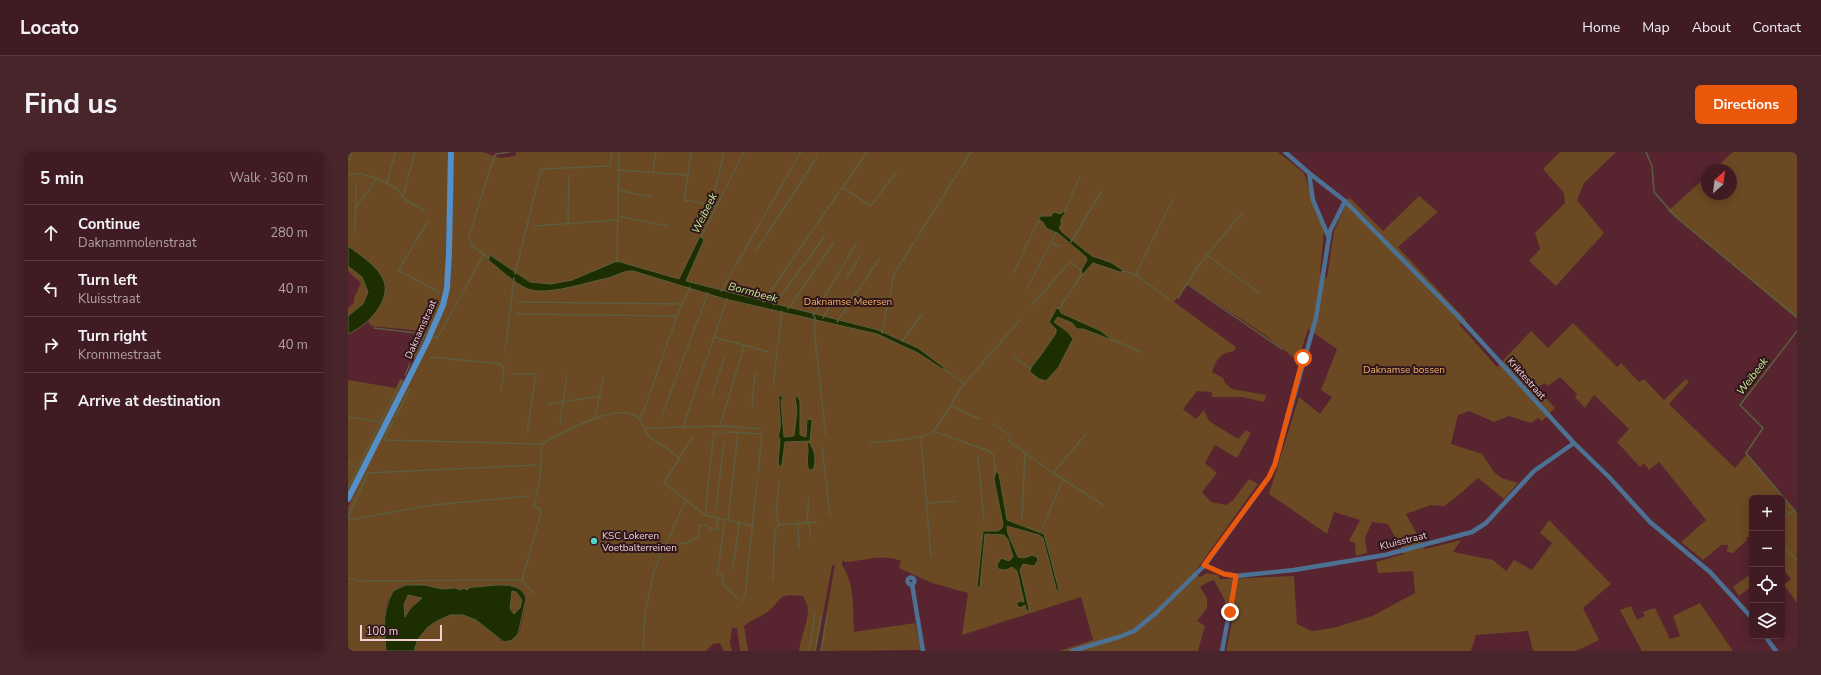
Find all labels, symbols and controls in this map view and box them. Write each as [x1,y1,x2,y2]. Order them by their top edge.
text: Locato [20,15,79,41]
text: Home [1582,18,1620,37]
text: Map [1642,18,1670,37]
text: About [1692,18,1731,37]
text: Contact [1753,18,1801,37]
text: Find us [24,85,118,123]
button: Directions [1695,85,1797,124]
north arrow [1701,164,1737,200]
text: 5 min [40,167,84,190]
text: Walk · 360 m [230,169,308,187]
water label: Weibeek [688,190,721,236]
text: Continue [78,214,140,234]
icon: ahead [40,222,62,244]
text: 280 m [270,224,308,242]
text: Daknammolenstraat [78,234,197,252]
text: Turn left [78,270,137,290]
icon: left [40,278,62,300]
water label: Bormbeek [727,279,780,306]
text: 40 m [278,280,308,298]
text: Kluisstraat [78,290,140,308]
park label: Daknamse Meersen [804,295,892,309]
street label: Daknamstraat [402,297,440,361]
text: Turn right [78,326,147,346]
icon: right [40,334,62,356]
text: 40 m [278,336,308,354]
text: Krommestraat [78,346,161,364]
route start [1294,349,1312,367]
water label: Weibeek [1733,354,1772,398]
street label: Kriktestraat [1504,355,1549,403]
park label: Daknamse bossen [1363,363,1445,377]
icon: arrive [40,390,62,412]
text: Arrive at destination [78,391,221,411]
map controls [1749,495,1785,639]
button: + [1749,495,1785,531]
street label: Kluisstraat [1378,528,1429,554]
place label: KSC Lokeren Voetbalterreinen [601,529,677,555]
button: − [1749,531,1785,567]
marker: KSC Lokeren Voetbalterreinen [589,536,599,546]
button: locate [1749,567,1785,603]
route end [1221,603,1239,621]
button: layers [1749,603,1785,639]
scale bar [360,623,442,642]
text: 100 m [366,624,398,639]

